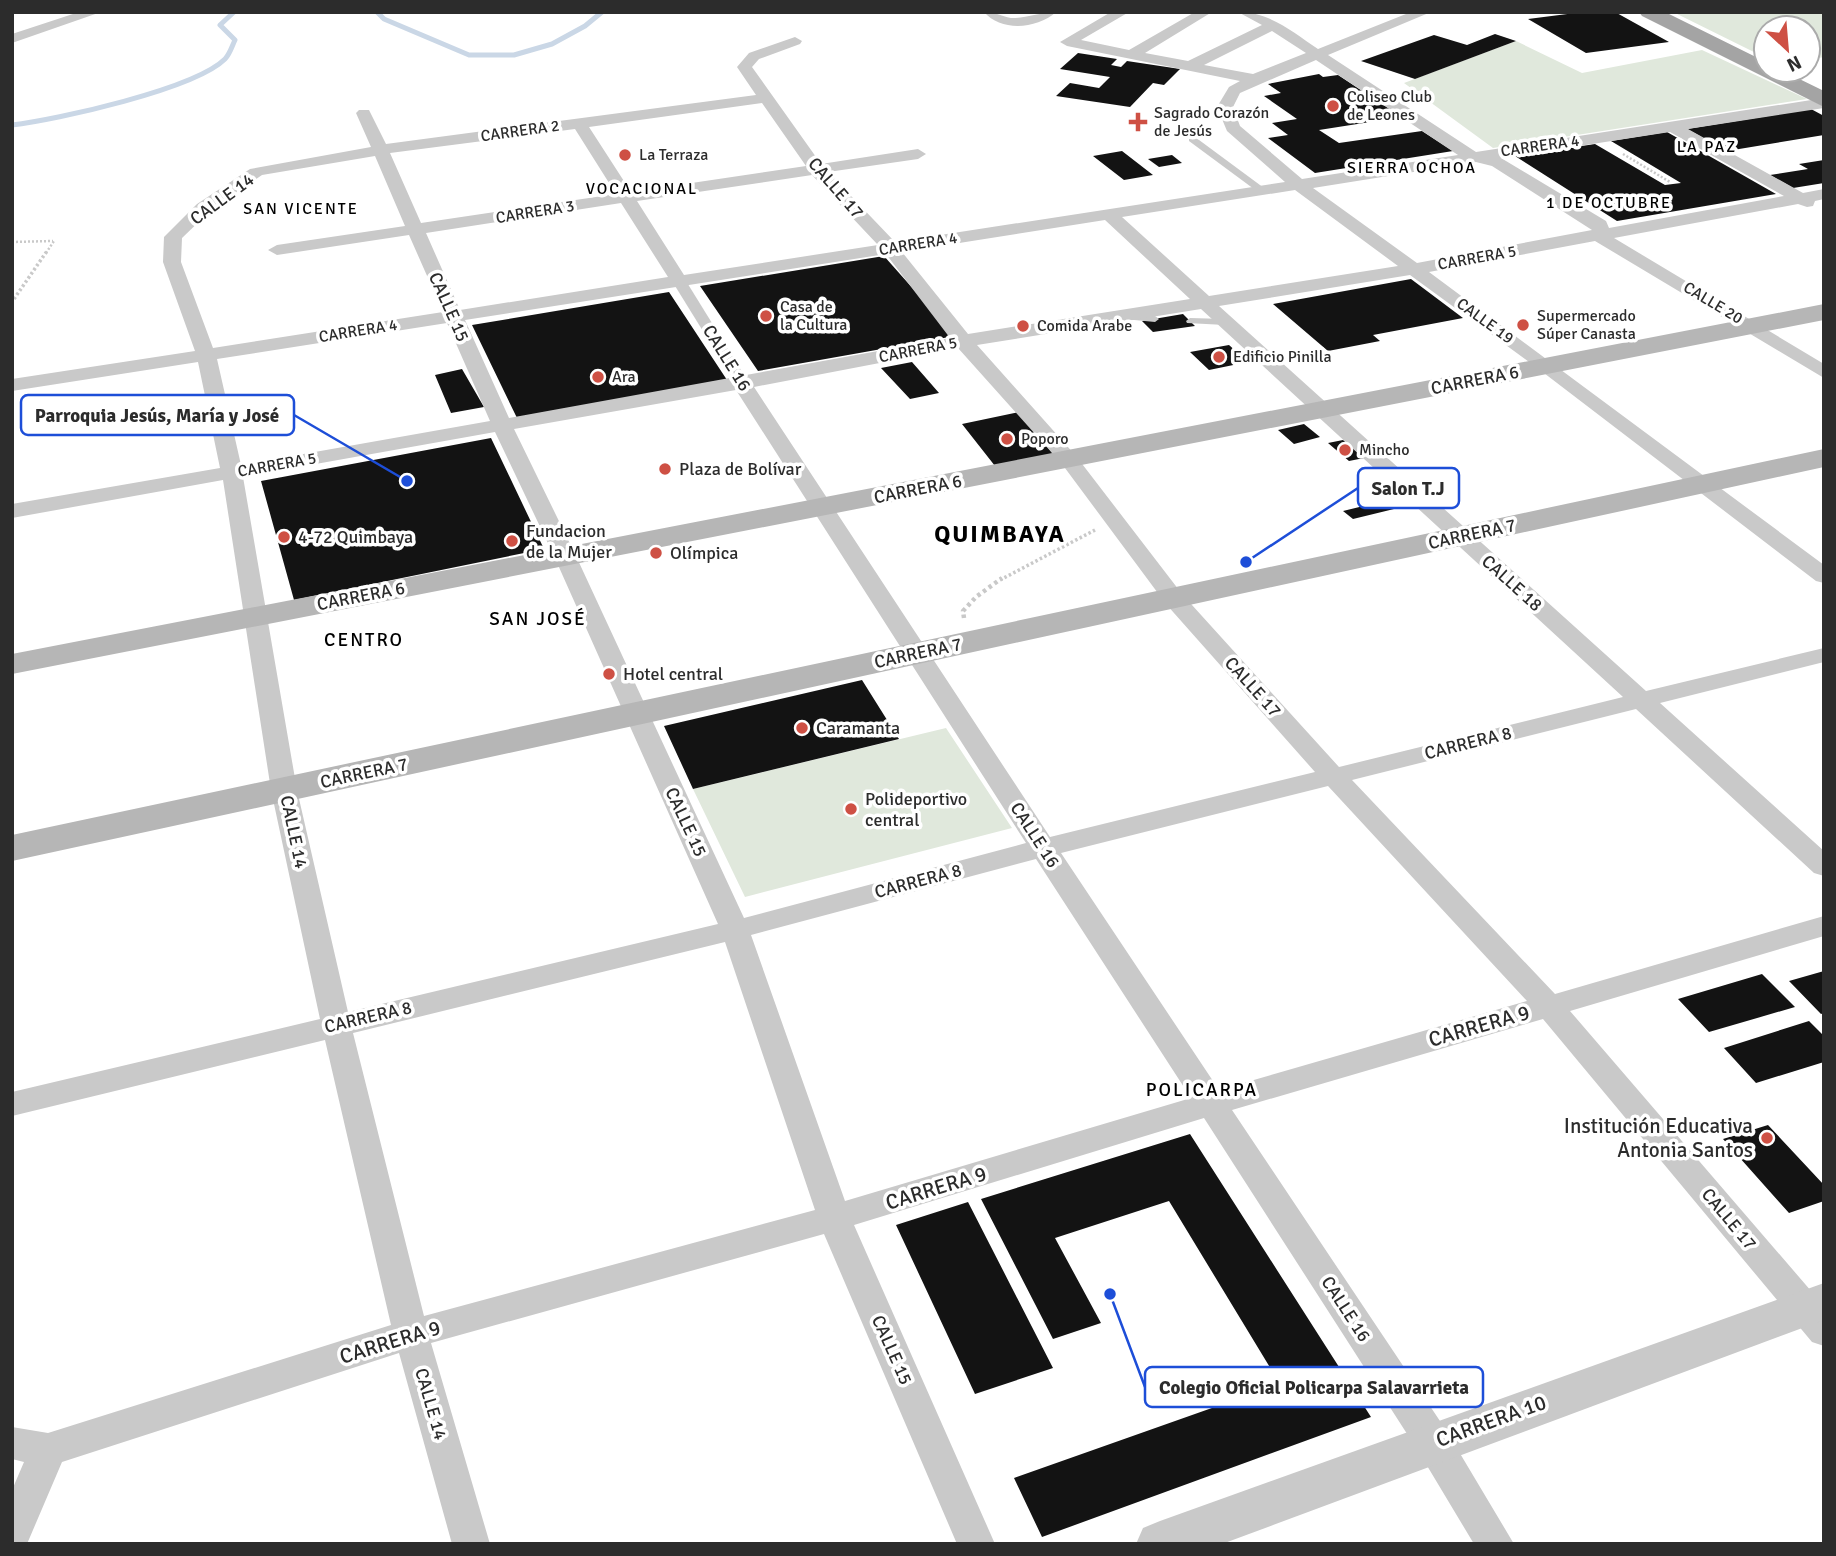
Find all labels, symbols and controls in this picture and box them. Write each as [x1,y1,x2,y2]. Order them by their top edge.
north arrow [1752,14,1822,84]
text: N [1783,50,1805,77]
place label: Coliseo Club de Leones [1347,87,1432,125]
marker: Coliseo Club de Leones [1325,98,1341,114]
place label: Sagrado Corazón de Jesús [1154,103,1269,141]
marker: Sagrado Corazón de Jesús [1128,112,1148,132]
street label: CARRERA 2 [479,116,561,146]
street label: CARRERA 4 [1499,131,1581,161]
district label: LA PAZ [1677,137,1737,157]
place label: La Terraza [639,145,708,165]
marker: La Terraza [617,147,633,163]
street label: CALLE 17 [803,153,869,223]
district label: SIERRA OCHOA [1347,158,1477,178]
street label: CALLE 14 [186,168,259,230]
district label: VOCACIONAL [586,179,698,199]
district label: 1 DE OCTUBRE [1546,193,1672,213]
street label: CARRERA 3 [494,196,576,228]
district label: SAN VICENTE [243,199,359,219]
street label: CARRERA 4 [877,228,959,260]
street label: CARRERA 5 [1436,241,1518,275]
street label: CALLE 15 [424,269,474,345]
street label: CALLE 20 [1680,278,1746,328]
street label: CALLE 19 [1453,294,1517,348]
place label: Casa de la Cultura [780,297,847,335]
place label: Supermercado Súper Canasta [1537,306,1636,344]
marker: Casa de la Cultura [758,308,774,324]
street label: CARRERA 4 [317,315,399,347]
place label: Comida Arabe [1037,316,1132,336]
marker: Supermercado Súper Canasta [1515,317,1531,333]
marker: Comida Arabe [1015,318,1031,334]
street label: CALLE 16 [698,321,756,395]
street label: CARRERA 5 [877,333,959,367]
place label: Edificio Pinilla [1233,347,1332,367]
marker: Edificio Pinilla [1211,349,1227,365]
street label: CARRERA 6 [1429,361,1521,399]
place label: Ara [612,367,636,387]
marker: Ara [590,369,606,385]
callout: Parroquia Jesús, María y José [21,395,294,435]
text: Parroquia Jesús, María y José [35,404,279,428]
place label: Poporo [1021,429,1069,449]
marker: Poporo [999,431,1015,447]
place label: Mincho [1359,440,1410,460]
marker: Mincho [1337,442,1353,458]
street label: CARRERA 5 [236,448,318,482]
place label: Plaza de Bolívar [679,458,802,480]
marker: Plaza de Bolívar [657,461,673,477]
callout: Salon T.J [1358,468,1459,508]
street label: CARRERA 6 [872,470,964,508]
text: Salon T.J [1371,477,1445,501]
street label: CARRERA 7 [1426,514,1518,554]
district label: QUIMBAYA [934,519,1066,549]
place label: Fundacion de la Mujer [526,520,612,563]
place label: 4-72 Quimbaya [298,526,413,548]
marker: 4-72 Quimbaya [276,529,292,545]
marker: Fundacion de la Mujer [504,533,520,549]
place label: Olímpica [670,542,738,564]
marker: Olímpica [648,545,664,561]
street label: CALLE 18 [1477,550,1547,616]
street label: CARRERA 6 [315,577,407,615]
district label: SAN JOSÉ [489,607,587,631]
district label: CENTRO [324,628,404,652]
street label: CARRERA 7 [872,633,964,673]
street label: CALLE 17 [1220,652,1286,722]
place label: Hotel central [623,663,723,685]
marker: Hotel central [601,666,617,682]
place label: Caramanta [816,717,900,739]
marker: Caramanta [794,720,810,736]
street label: CARRERA 8 [1422,722,1514,764]
street label: CARRERA 7 [318,753,410,793]
street label: CALLE 15 [660,784,712,860]
place label: Polideportivo central [865,788,967,831]
street label: CALLE 14 [276,794,312,871]
street label: CALLE 16 [1006,798,1064,872]
marker: Polideportivo central [843,801,859,817]
street label: CARRERA 8 [872,859,964,903]
street label: CARRERA 8 [322,996,414,1038]
street label: CARRERA 9 [1425,999,1533,1053]
district label: POLICARPA [1146,1078,1258,1102]
place label: Institución Educativa Antonia Santos [1564,1113,1753,1163]
marker: Institución Educativa Antonia Santos [1759,1130,1775,1146]
street label: CARRERA 9 [882,1160,990,1216]
street label: CALLE 17 [1697,1184,1761,1254]
street label: CALLE 16 [1317,1272,1375,1346]
street label: CALLE 15 [867,1312,917,1388]
street label: CARRERA 9 [336,1314,444,1370]
street label: CALLE 14 [410,1365,452,1443]
callout: Colegio Oficial Policarpa Salavarrieta [1145,1367,1483,1407]
text: Colegio Oficial Policarpa Salavarrieta [1159,1376,1469,1400]
street label: CARRERA 10 [1432,1389,1550,1453]

